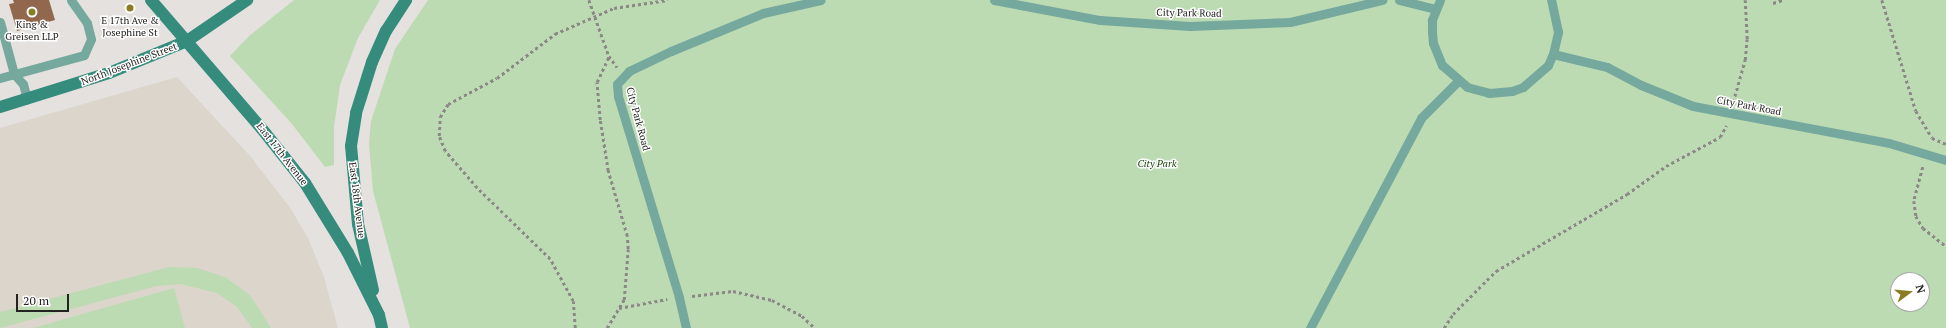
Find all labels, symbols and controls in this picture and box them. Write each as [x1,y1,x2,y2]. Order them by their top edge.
marker: E 17th Ave & Josephine St [125,3,135,13]
street label: City Park Road [1156,6,1222,20]
marker: King & Greisen LLP [27,7,37,17]
place label: E 17th Ave & Josephine St [101,14,159,38]
place label: King & Greisen LLP [5,18,59,42]
street label: North Josephine Street [79,40,179,88]
street label: City Park Road [624,86,652,152]
street label: City Park Road [1716,94,1782,118]
street label: East 17th Avenue [254,120,310,188]
park label: City Park [1137,158,1177,170]
street label: East 18th Avenue [346,161,368,239]
north arrow [1890,272,1930,312]
text: N [1913,283,1928,295]
scale bar [18,286,71,312]
text: 20 m [23,293,49,308]

